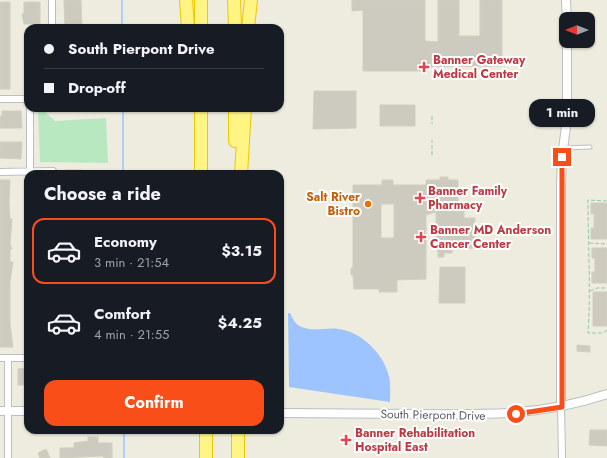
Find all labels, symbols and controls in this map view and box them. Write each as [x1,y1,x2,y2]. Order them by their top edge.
north arrow [559,12,595,48]
map controls [559,12,595,48]
text: South Pierpont Drive [68,38,214,60]
place label: Banner Gateway Medical Center [433,51,526,83]
marker: Banner Gateway Medical Center [418,61,430,73]
text: Drop-off [68,77,126,99]
callout: 1 min [529,99,595,127]
text: 1 min [546,103,578,122]
route end [553,148,571,166]
text: Choose a ride [44,181,161,207]
place label: Banner Family Pharmacy [428,182,508,214]
place label: Salt River Bistro [306,188,360,220]
marker: Banner Family Pharmacy [415,193,425,203]
marker: Salt River Bistro [363,199,373,209]
place label: Banner MD Anderson Cancer Center [430,221,551,253]
text: Economy [94,231,157,253]
marker: Banner MD Anderson Cancer Center [415,231,427,243]
icon: car [46,233,82,269]
text: $3.15 [221,240,262,262]
text: 3 min · 21:54 [94,253,169,272]
text: Comfort [94,303,151,325]
icon: car [46,305,82,341]
text: $4.25 [218,312,262,334]
text: 4 min · 21:55 [94,325,169,344]
button: Confirm [44,380,264,426]
street label: South Pierpont Drive [380,405,486,425]
route start [507,405,525,423]
place label: Banner Rehabilitation Hospital East [355,424,475,456]
marker: Banner Rehabilitation Hospital East [340,434,352,446]

